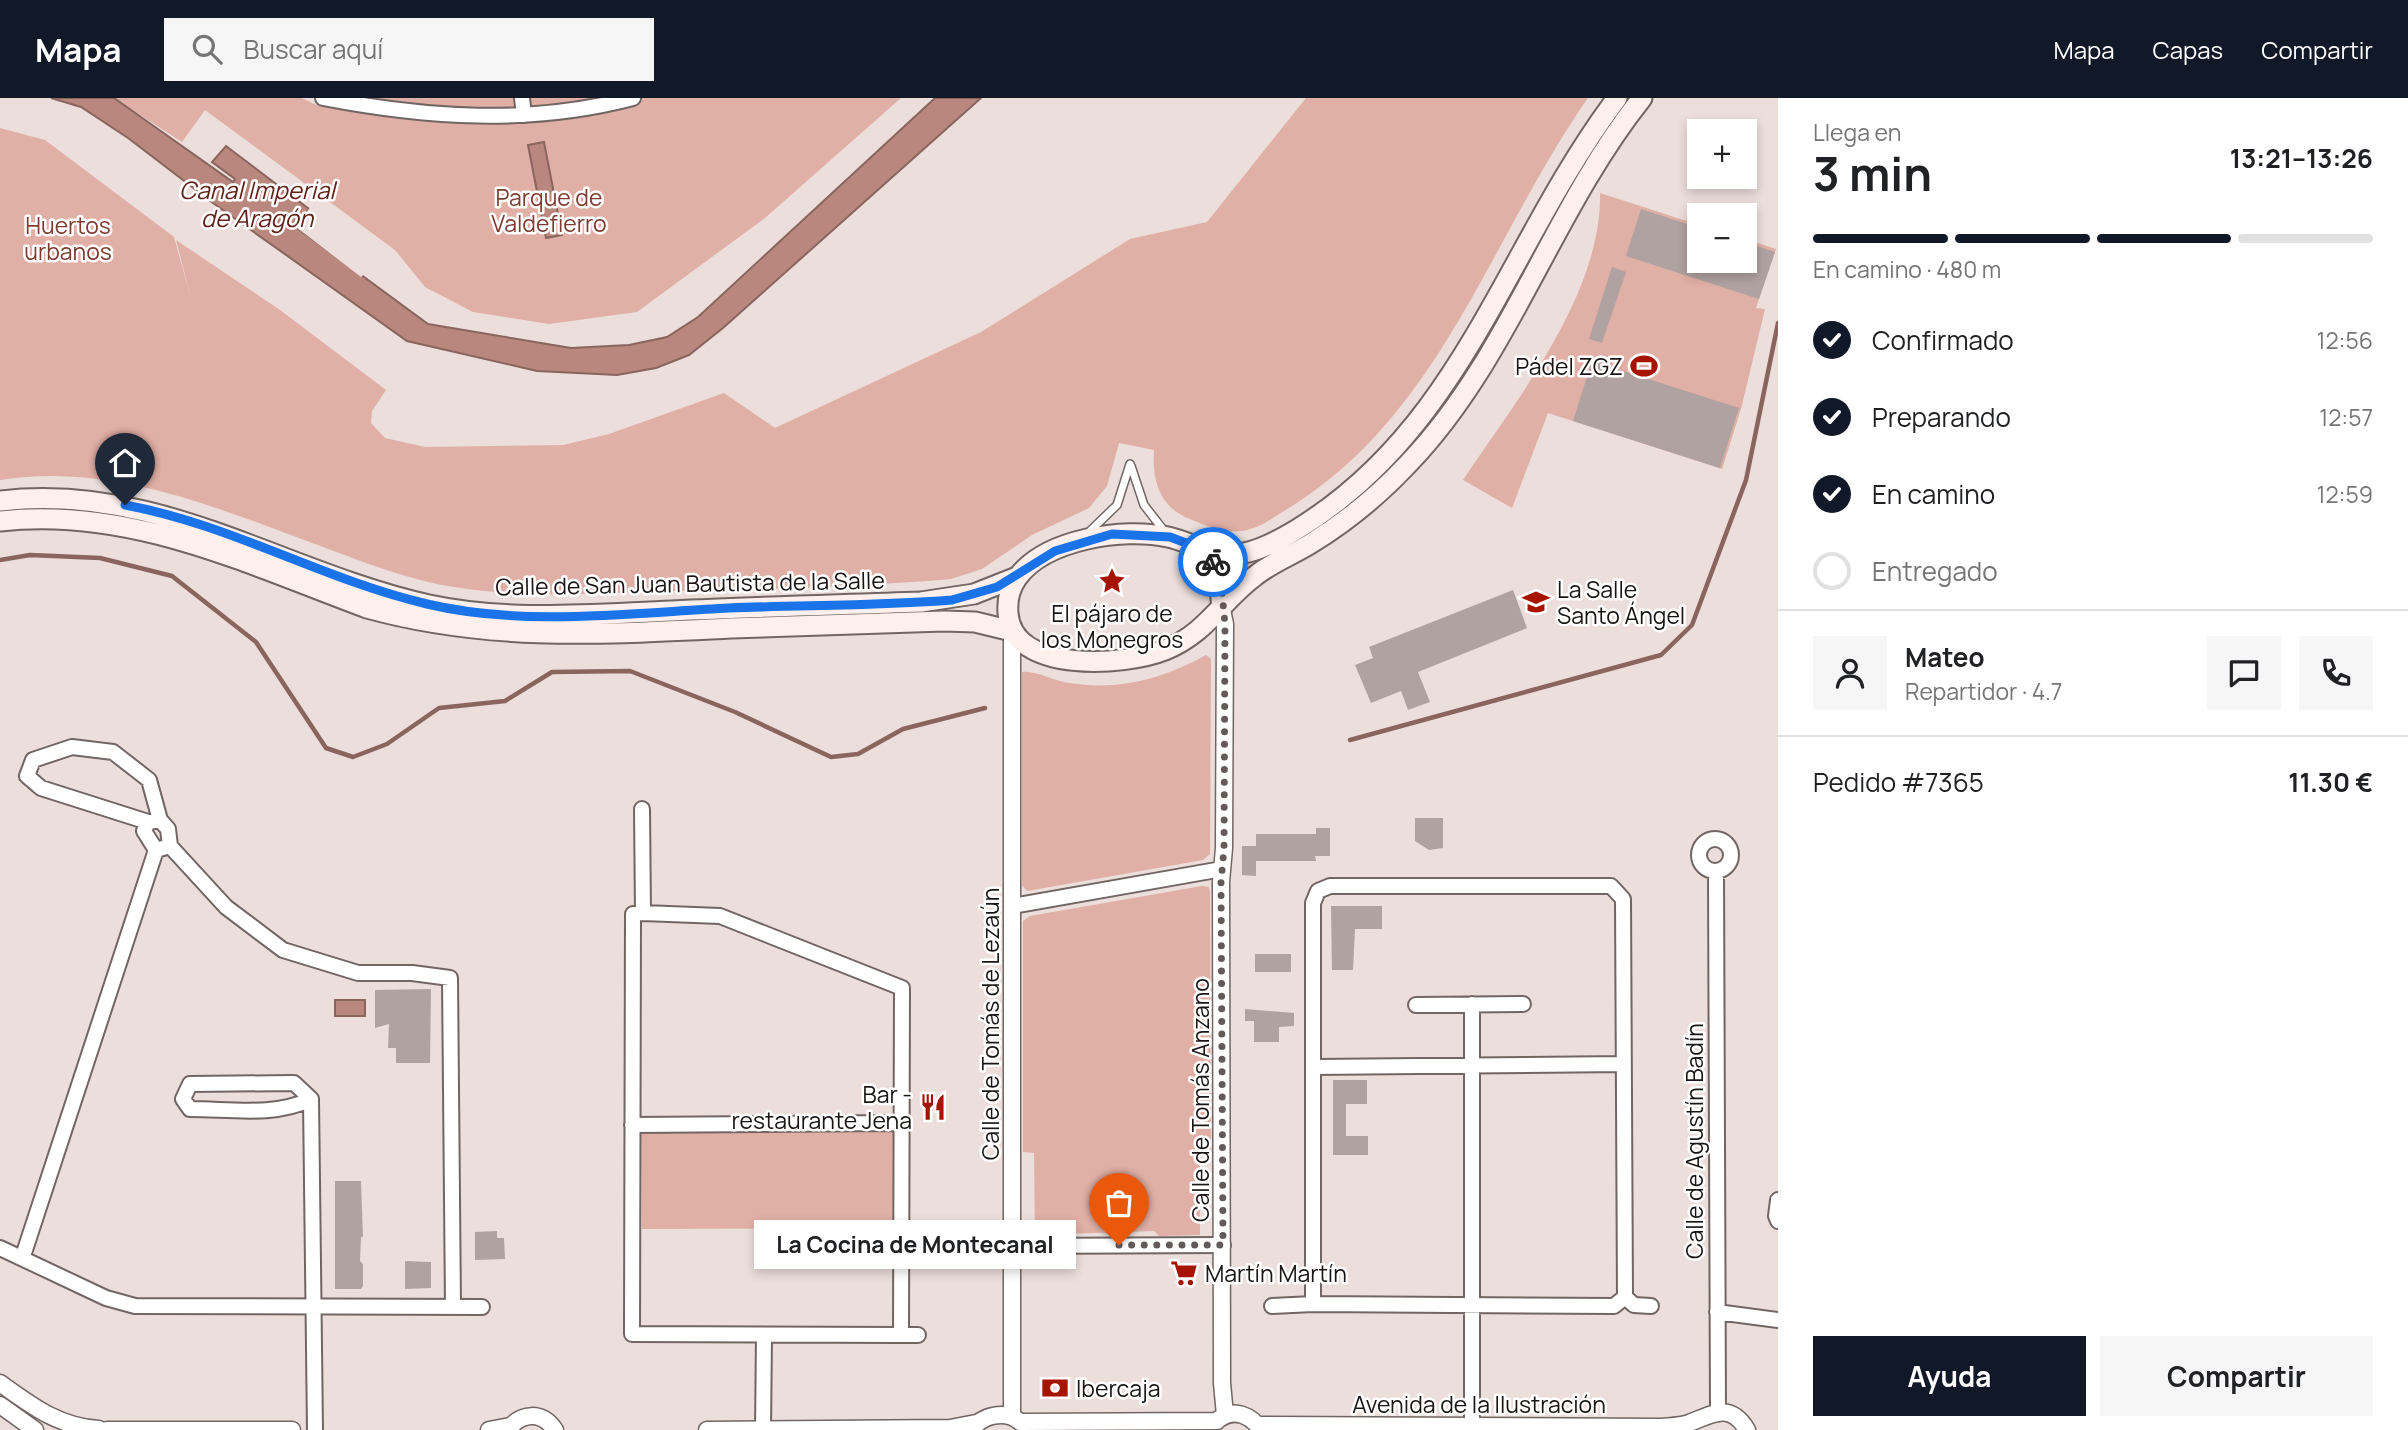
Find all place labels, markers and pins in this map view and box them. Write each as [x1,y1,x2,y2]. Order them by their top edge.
place label: Pádel ZGZ [1515,350,1623,382]
sports icon: Pádel ZGZ [1629,351,1659,381]
pin [95,433,155,505]
place icon: El pájaro de los Monegros [1097,566,1127,596]
place label: La Salle Santo Ángel [1557,573,1685,631]
school or university icon: La Salle Santo Ángel [1521,587,1551,617]
place label: El pájaro de los Monegros [1041,597,1183,655]
place label: Bar - restaurante Jena [732,1078,912,1136]
restaurant icon: Bar - restaurante Jena [918,1092,948,1122]
pin [1089,1173,1149,1245]
callout: La Cocina de Montecanal [755,1220,1077,1270]
place label: Martín Martín [1205,1257,1347,1289]
supermarket icon: Martín Martín [1169,1258,1199,1288]
place label: Ibercaja [1076,1372,1160,1404]
bank icon: Ibercaja [1040,1373,1070,1403]

